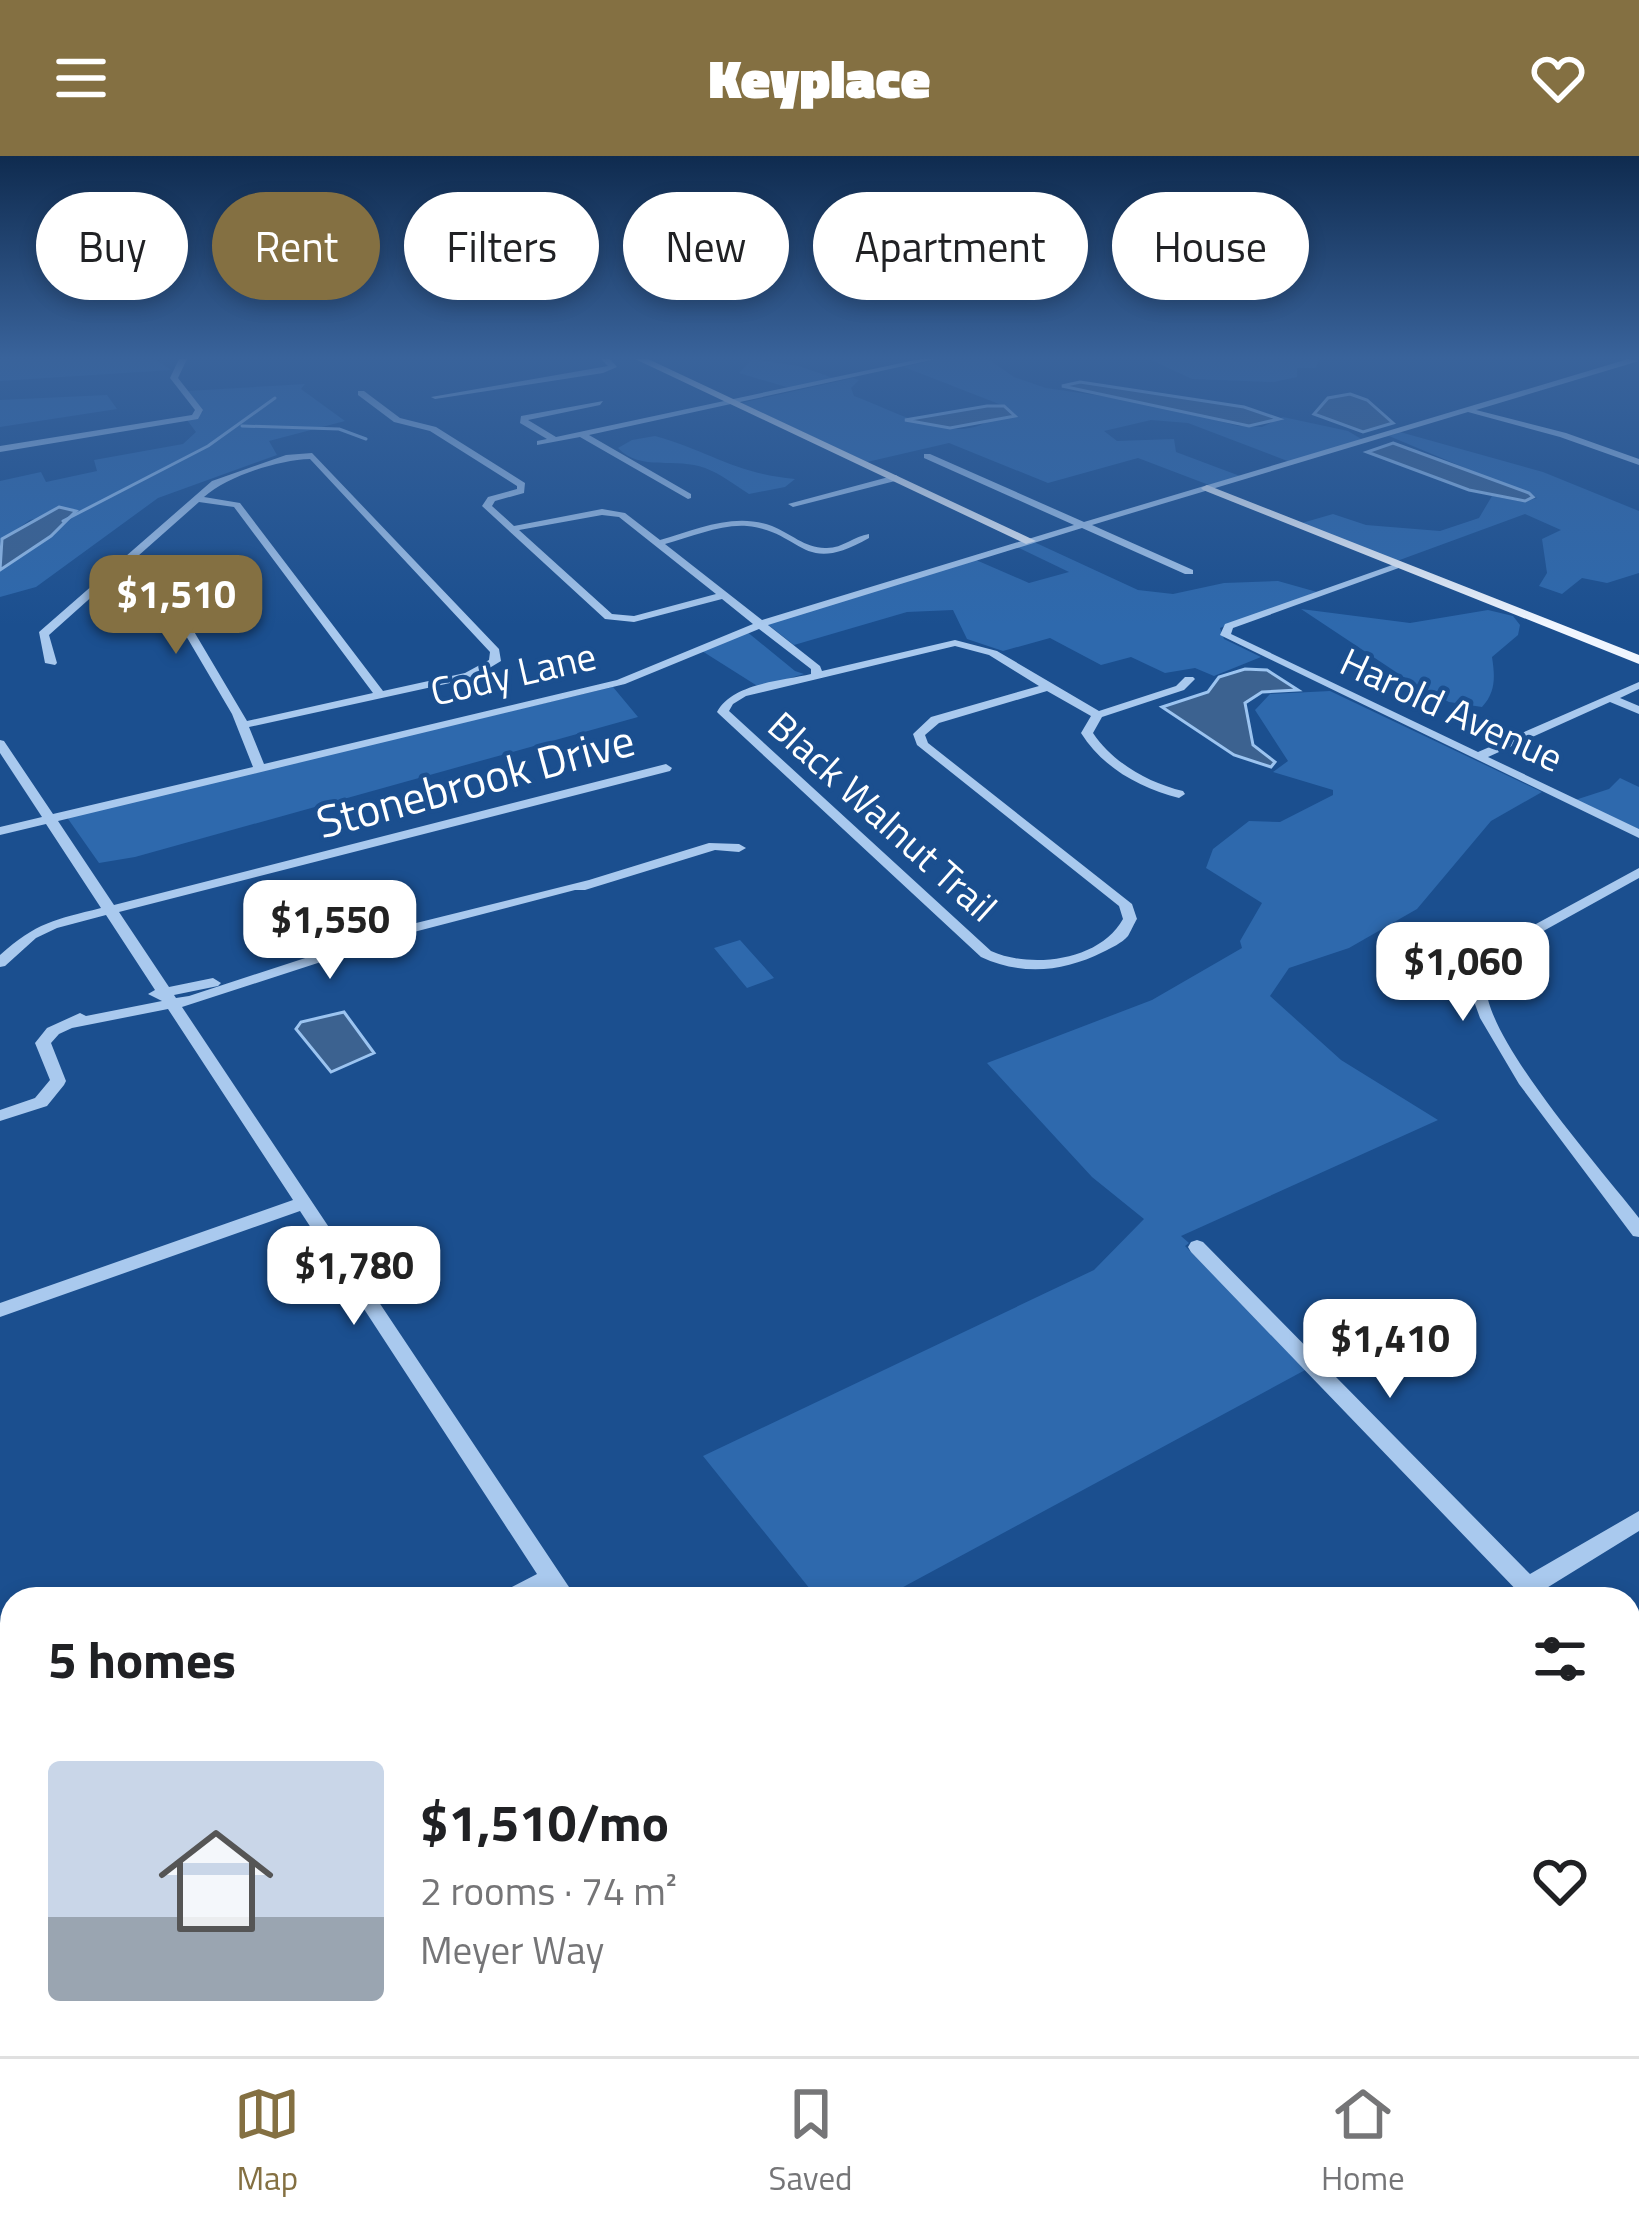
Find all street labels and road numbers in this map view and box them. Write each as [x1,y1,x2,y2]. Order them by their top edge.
street label: Cody Lane [424,625,602,721]
street label: Harold Avenue [1331,632,1573,786]
street label: Black Walnut Trail [755,697,1011,935]
street label: Stonebrook Drive [308,705,642,855]

